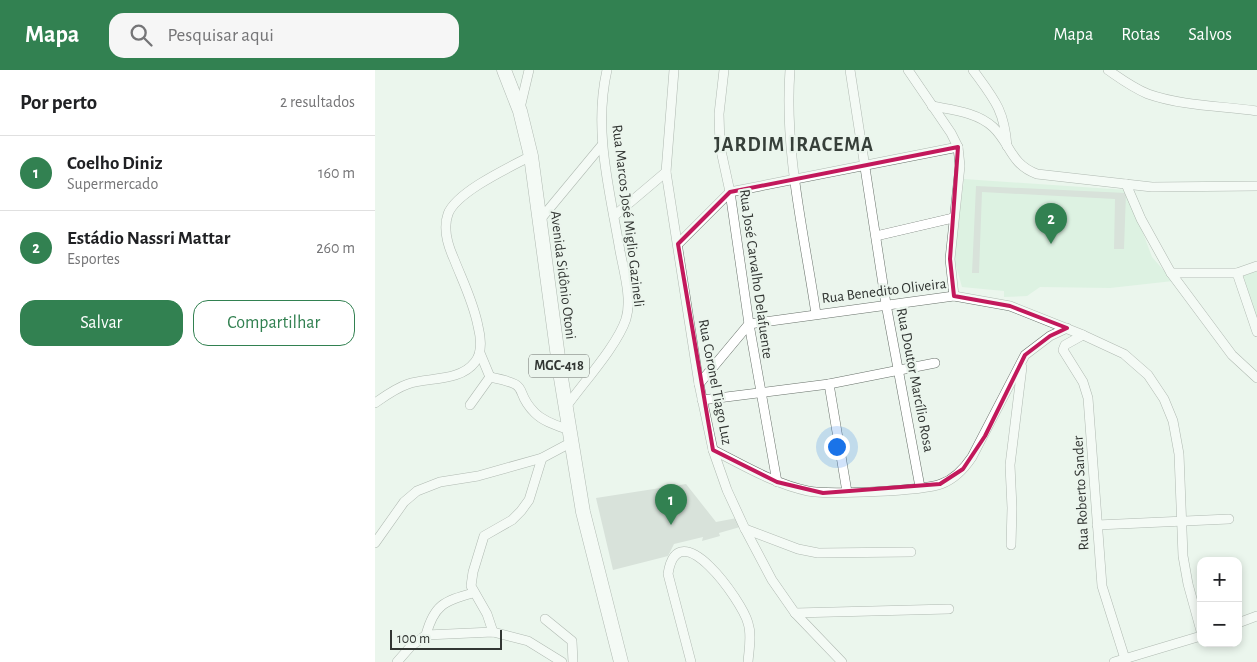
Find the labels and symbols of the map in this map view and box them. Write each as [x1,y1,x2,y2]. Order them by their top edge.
street label: Rua Marcos José Miglio Gazineli [609,124,647,308]
district label: JARDIM IRACEMA [714,135,874,155]
street label: Rua José Carvalho Delafuente [737,188,775,360]
pin: 2 [1035,203,1067,244]
street label: Avenida Sidônio Otoni [548,210,578,340]
street label: Rua Benedito Oliveira [821,276,947,306]
street label: Rua Doutor Marcílio Rosa [894,307,936,453]
street label: Rua Coronel Tiago Luz [695,318,735,446]
road number: MGC-418 [529,354,589,378]
your location [824,434,850,460]
street label: Rua Roberto Sander [1070,435,1091,551]
pin: 1 [655,484,687,525]
scale bar [390,627,503,650]

